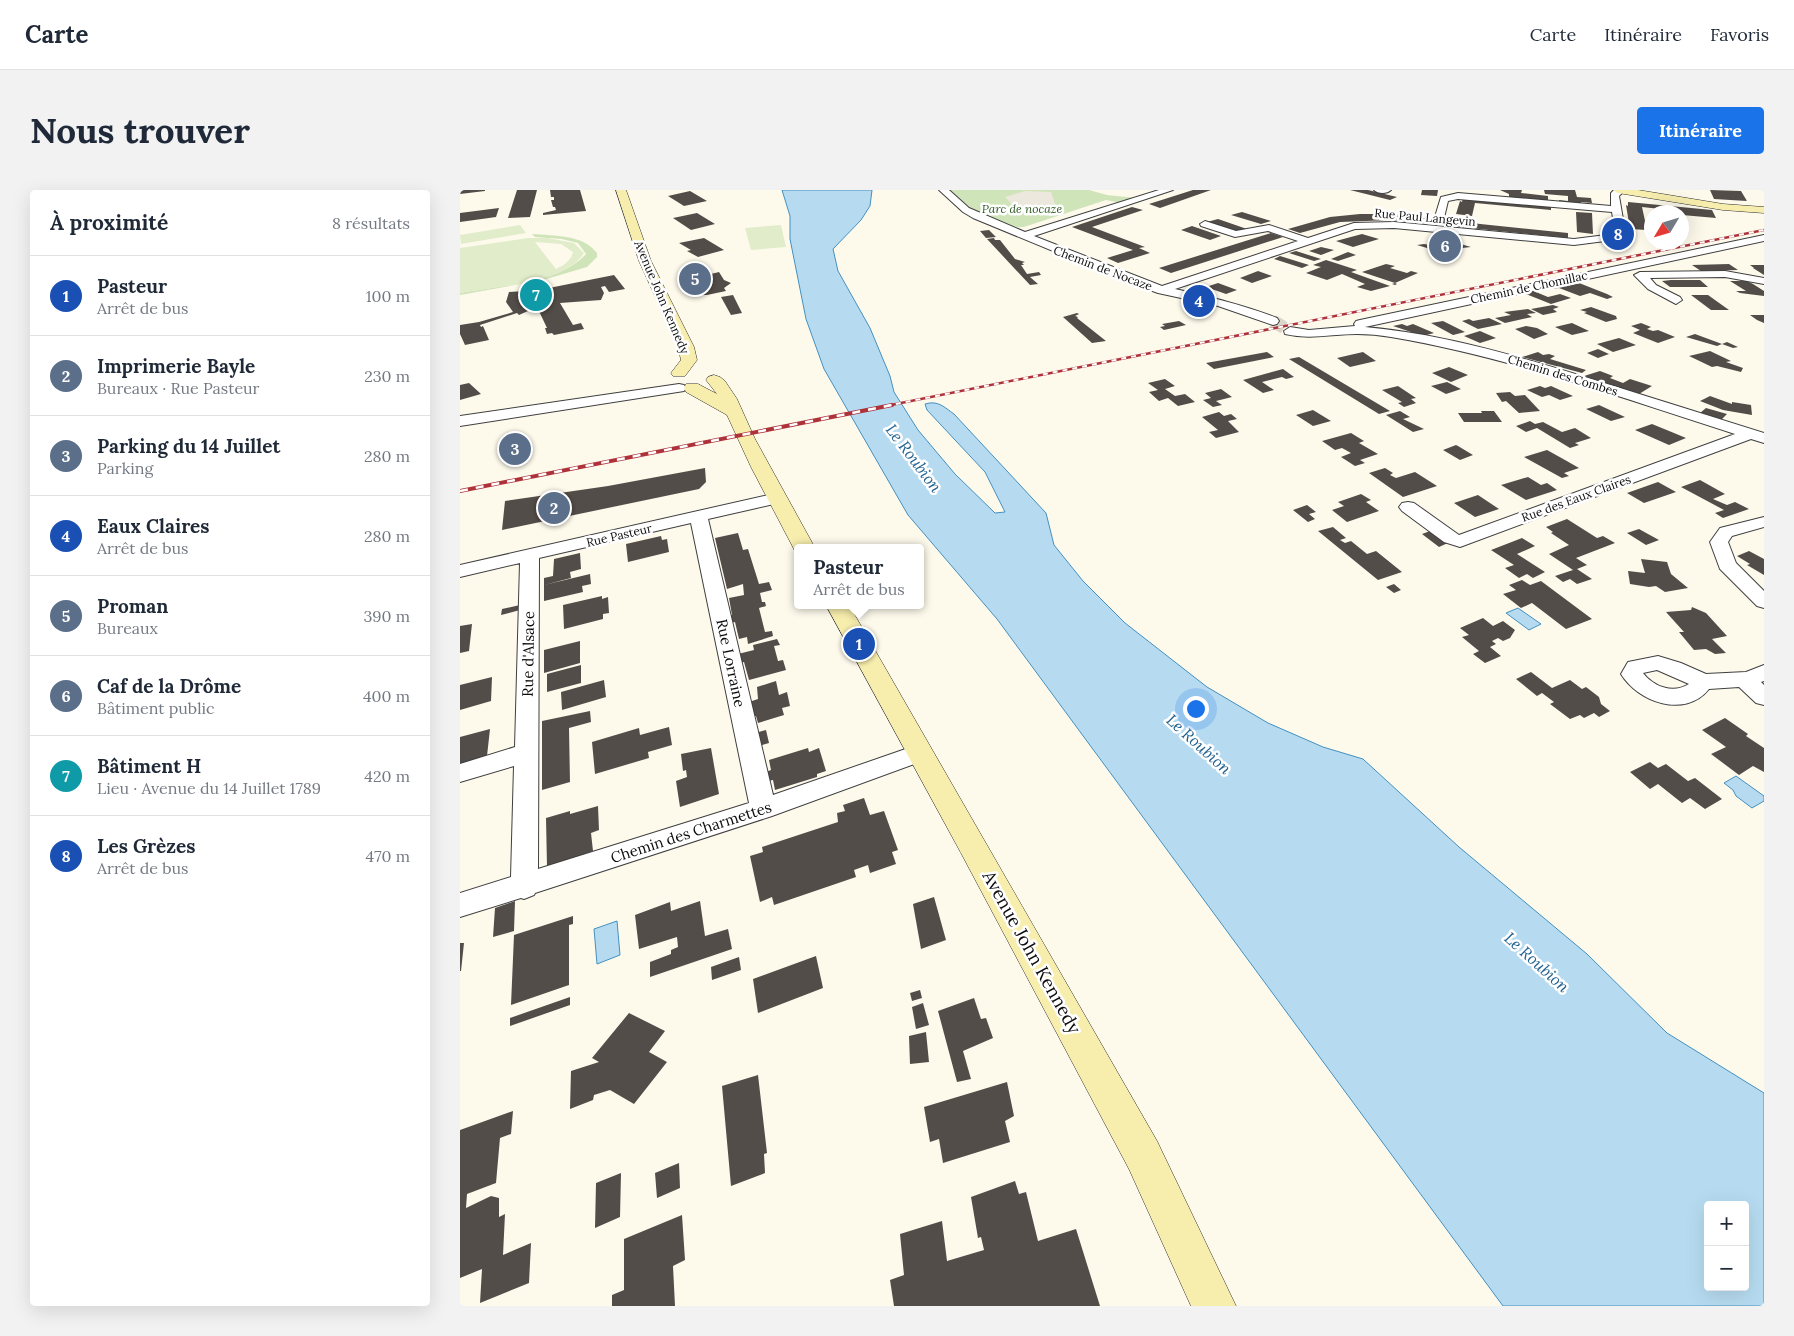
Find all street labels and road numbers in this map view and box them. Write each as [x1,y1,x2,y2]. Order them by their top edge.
street label: Rue Paul Langevin [1374,205,1476,229]
street label: Avenue John Kennedy [631,237,693,357]
street label: Chemin de Nocaze [1051,242,1155,294]
street label: Chemin de Chomillac [1469,267,1589,307]
street label: Chemin des Combes [1506,351,1620,399]
street label: Rue des Eaux Claires [1519,471,1633,525]
street label: Rue Pasteur [585,520,654,550]
street label: Rue d'Alsace [518,611,538,697]
street label: Rue Lorraine [712,617,750,709]
street label: Chemin des Charmettes [608,797,774,867]
street label: Avenue John Kennedy [977,866,1087,1038]

